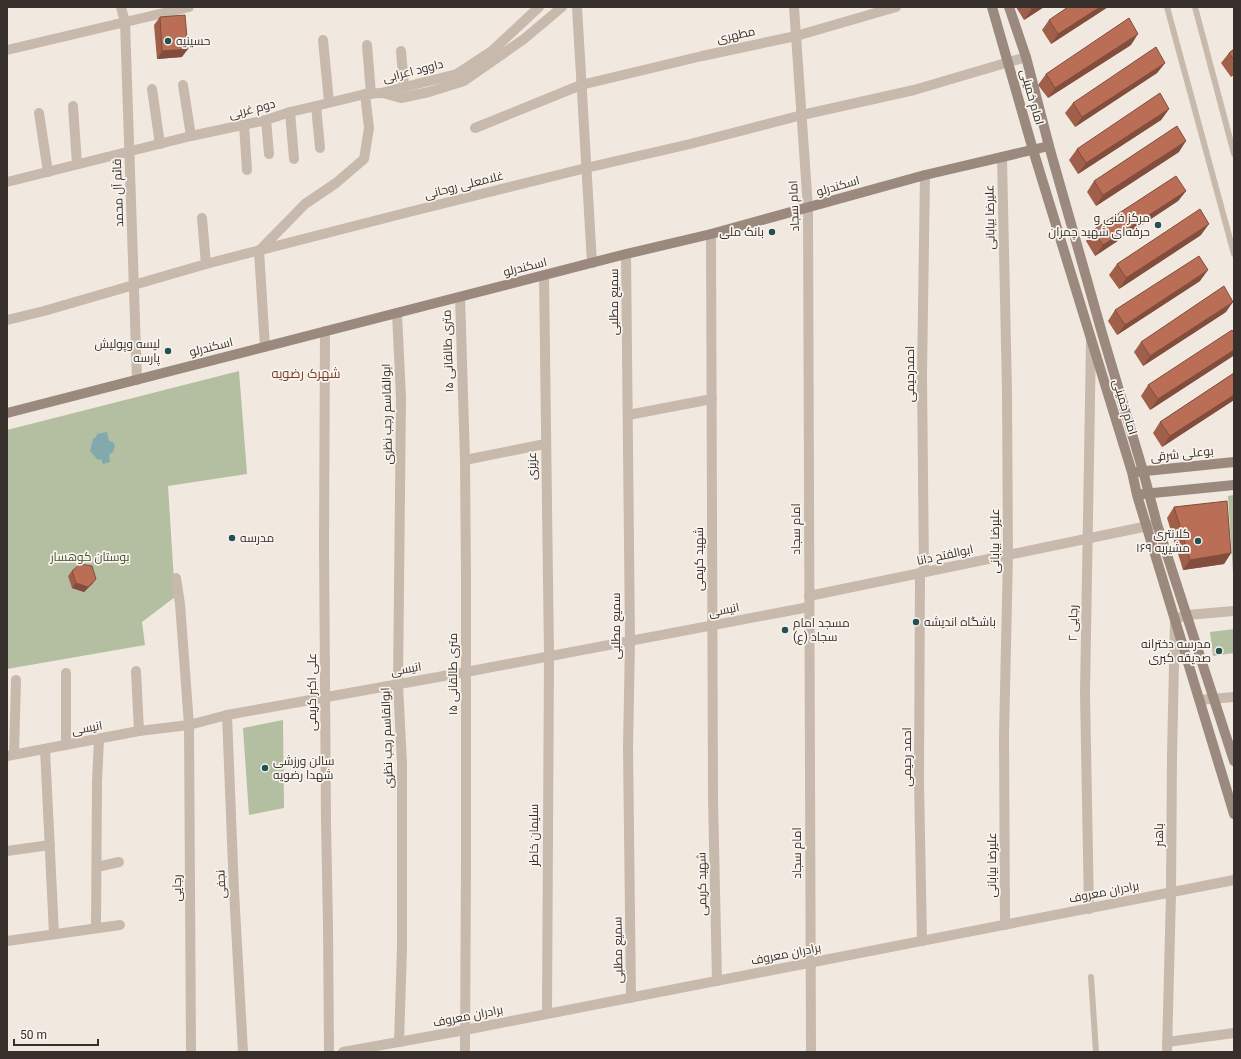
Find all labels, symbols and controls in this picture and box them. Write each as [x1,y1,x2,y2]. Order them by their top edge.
street label: مطهری [715,24,757,46]
place label: حسینیه [176,34,211,48]
marker: حسینیه [163,36,173,46]
street label: داوود اعرابی [381,57,445,85]
street label: امام خمینی [1016,67,1047,127]
street label: دوم غربی [227,96,277,122]
street label: قائم آل محمد [110,158,127,228]
street label: غلامعلی روحانی [423,168,505,202]
street label: اسکندرلو [815,173,861,199]
street label: امام سجاد [786,180,803,232]
street label: علیرضا بیابانی [982,184,998,250]
place label: مرکز فنی و حرفه‌ای شهید چمران [1048,211,1150,241]
marker: مرکز فنی و حرفه‌ای شهید چمران [1153,220,1163,230]
place label: بانک ملی [719,225,764,239]
marker: بانک ملی [767,227,777,237]
street label: اسکندرلو [502,255,548,279]
street label: سمیع مطلبی [607,269,622,335]
street label: ۱۵ متری طالقانی [440,309,456,393]
street label: اسکندرلو [188,335,234,359]
place label: لیسه وپولیش پارسه [94,337,161,367]
marker: لیسه وپولیش پارسه [163,346,173,356]
street label: احمدرحیمی [903,346,917,402]
street label: ابوالقاسم رجب نظری [379,363,396,465]
district label: شهرک رضویه [271,366,341,381]
street label: امام خمینی [1109,378,1140,437]
street label: بوعلی شرقی [1150,444,1214,464]
street label: عزیزی [525,452,539,480]
street label: امام سجاد [789,503,804,555]
street label: علیرضا بیابانی [988,508,1002,574]
street label: شهید کریمی [692,527,706,591]
place label: کلانتری ۱۶۹ مشیریه [1136,527,1190,555]
place label: مدرسه [240,531,274,545]
marker: مدرسه [227,533,237,543]
marker: کلانتری ۱۶۹ مشیریه [1193,536,1203,546]
street label: ابوالفتح دانا [915,542,975,569]
park label: بوستان کوهسار [49,550,130,564]
street label: سمیع مطلبی [609,593,624,659]
street label: انیسی [708,600,740,620]
street label: رجایی ۲ [1066,605,1080,641]
place label: باشگاه اندیشه [924,615,996,629]
place label: مسجد امام سجاد (ع) [793,616,850,645]
marker: باشگاه اندیشه [911,617,921,627]
marker: مسجد امام سجاد (ع) [780,625,790,635]
street label: ۱۵ متری طالقانی [446,633,460,715]
place label: مدرسه دخترانه صدیقه کبری [1141,637,1211,665]
marker: مدرسه دخترانه صدیقه کبری [1214,646,1224,656]
street label: علی اکبر کریمی [305,653,319,731]
street label: انیسی [390,659,422,679]
street label: ابوالقاسم رجب نظری [378,687,397,789]
street label: انیسی [71,718,103,738]
street label: احمد رحیمی [900,727,914,787]
place label: سالن ورزشی شهدا رضویه [273,754,335,782]
marker: سالن ورزشی شهدا رضویه [260,763,270,773]
street label: سلیمان خاطر [527,804,541,867]
street label: باهنر [1152,823,1166,848]
street label: امام سجاد [790,827,805,879]
street label: علیرضا بیابانی [985,832,999,898]
street label: شهید کریمی [694,852,710,916]
street label: نجفی [213,869,229,899]
street label: رجایی [170,874,184,902]
street label: برادران معروف [1068,878,1140,906]
street label: سمیع مطلبی [610,916,627,983]
street label: برادران معروف [750,940,822,968]
street label: برادران معروف [432,1002,504,1030]
scale bar [14,1021,98,1047]
text: 50 m [20,1028,47,1042]

